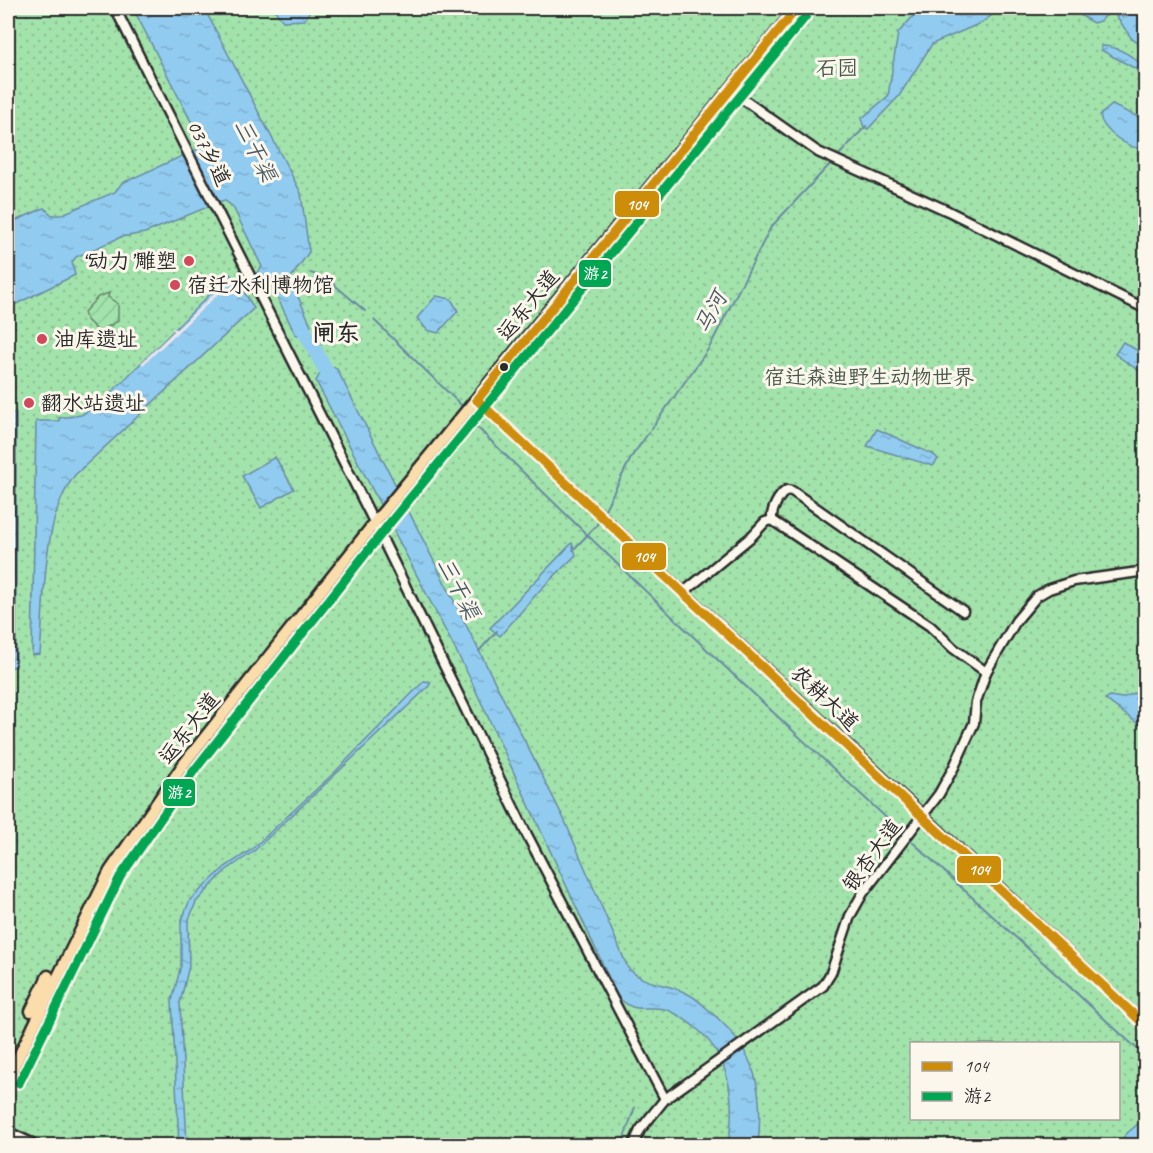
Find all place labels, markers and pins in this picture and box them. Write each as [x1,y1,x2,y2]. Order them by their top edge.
place label: “动力”雕塑 [82,248,177,274]
marker: “动力”雕塑 [182,254,196,268]
place label: 宿迁水利博物馆 [187,272,334,298]
marker: 宿迁水利博物馆 [168,278,182,292]
place label: 油库遗址 [54,326,138,352]
marker: 油库遗址 [35,332,49,346]
unlabelled marker [498,361,510,373]
place label: 翻水站遗址 [41,390,146,416]
marker: 翻水站遗址 [22,396,36,410]

